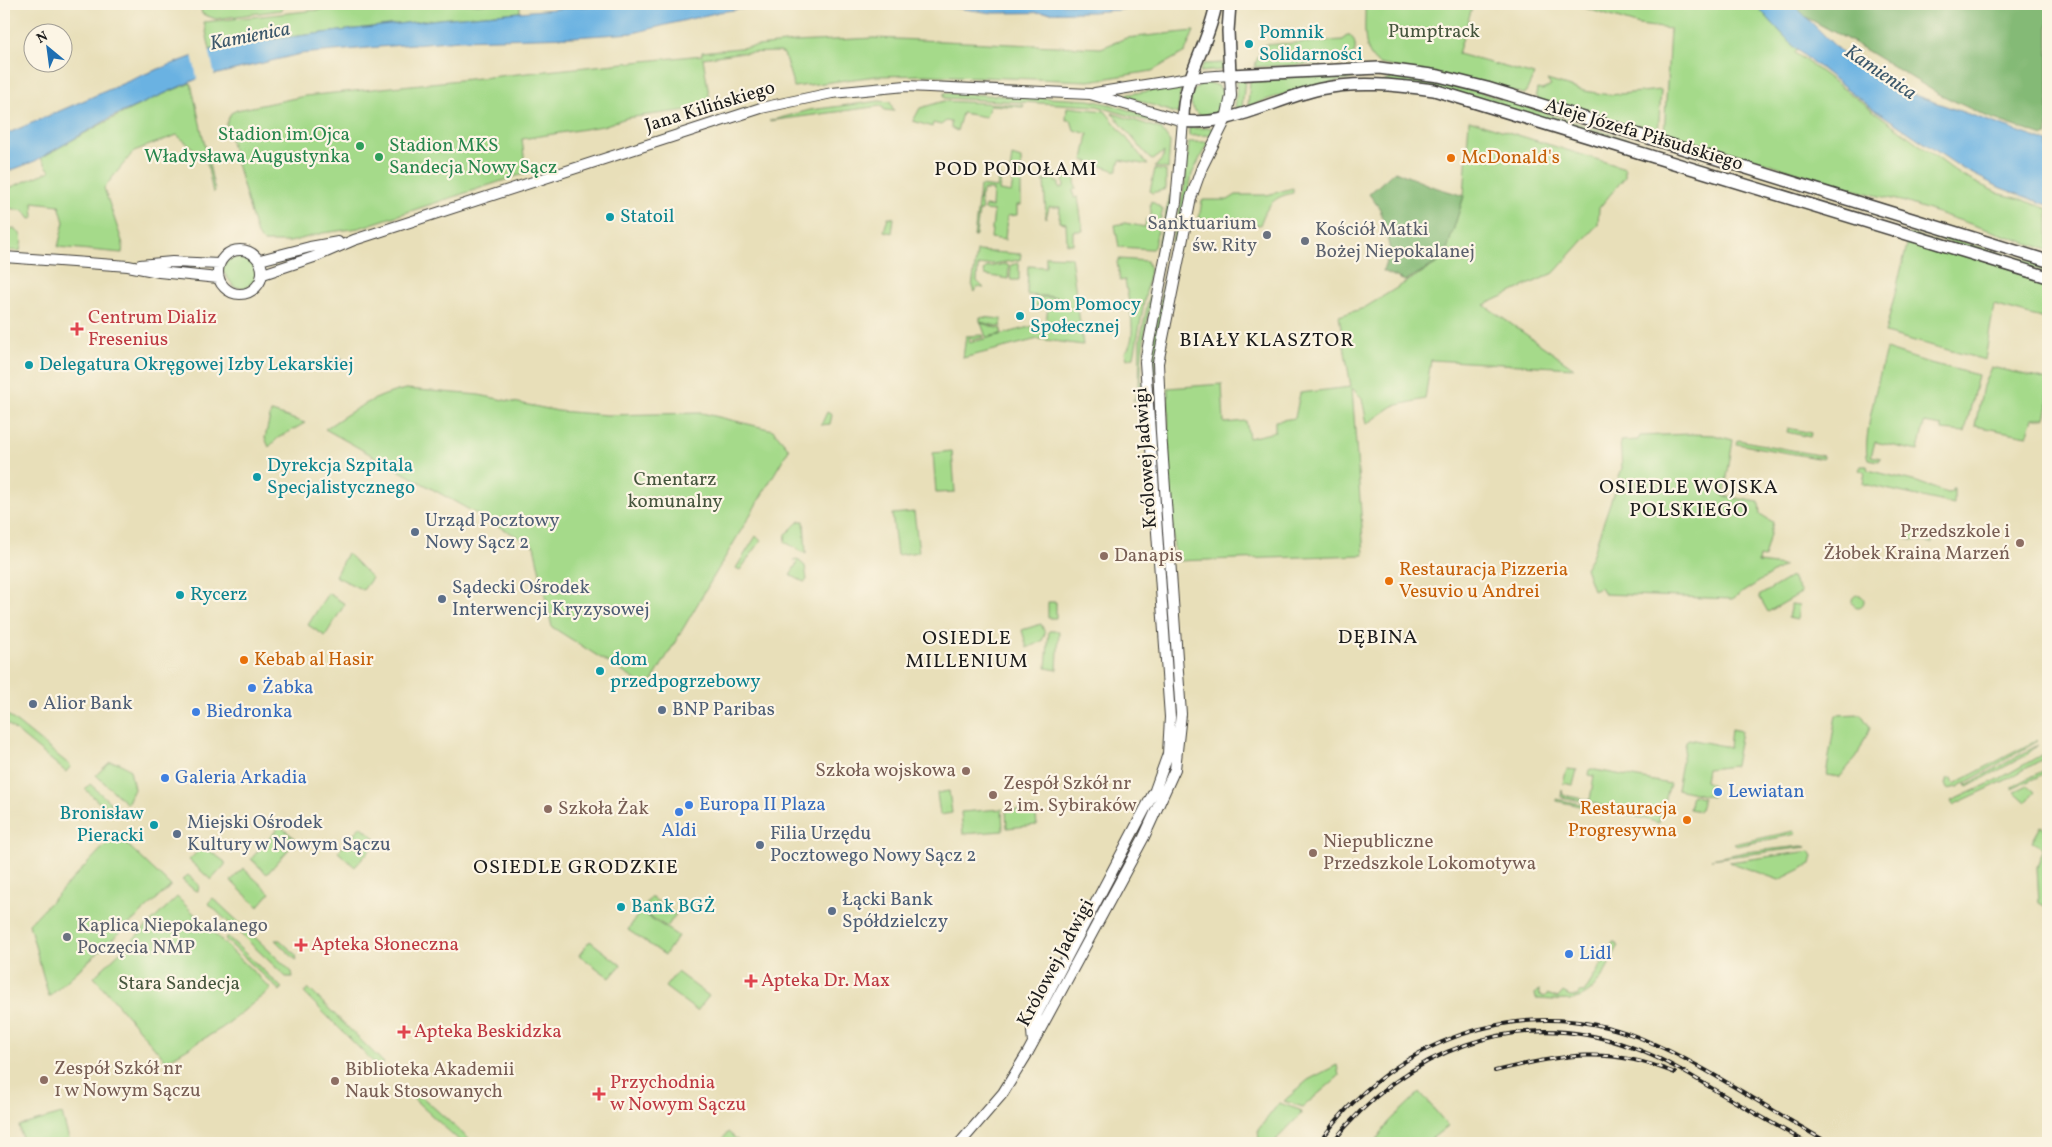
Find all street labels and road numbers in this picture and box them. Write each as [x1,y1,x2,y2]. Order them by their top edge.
street label: Jana Kilińskiego [642,75,778,139]
street label: Aleje Józefa Piłsudskiego [1542,92,1746,178]
street label: Królowej Jadwigi [1128,386,1164,529]
street label: Królowej Jadwigi [1011,894,1101,1032]

